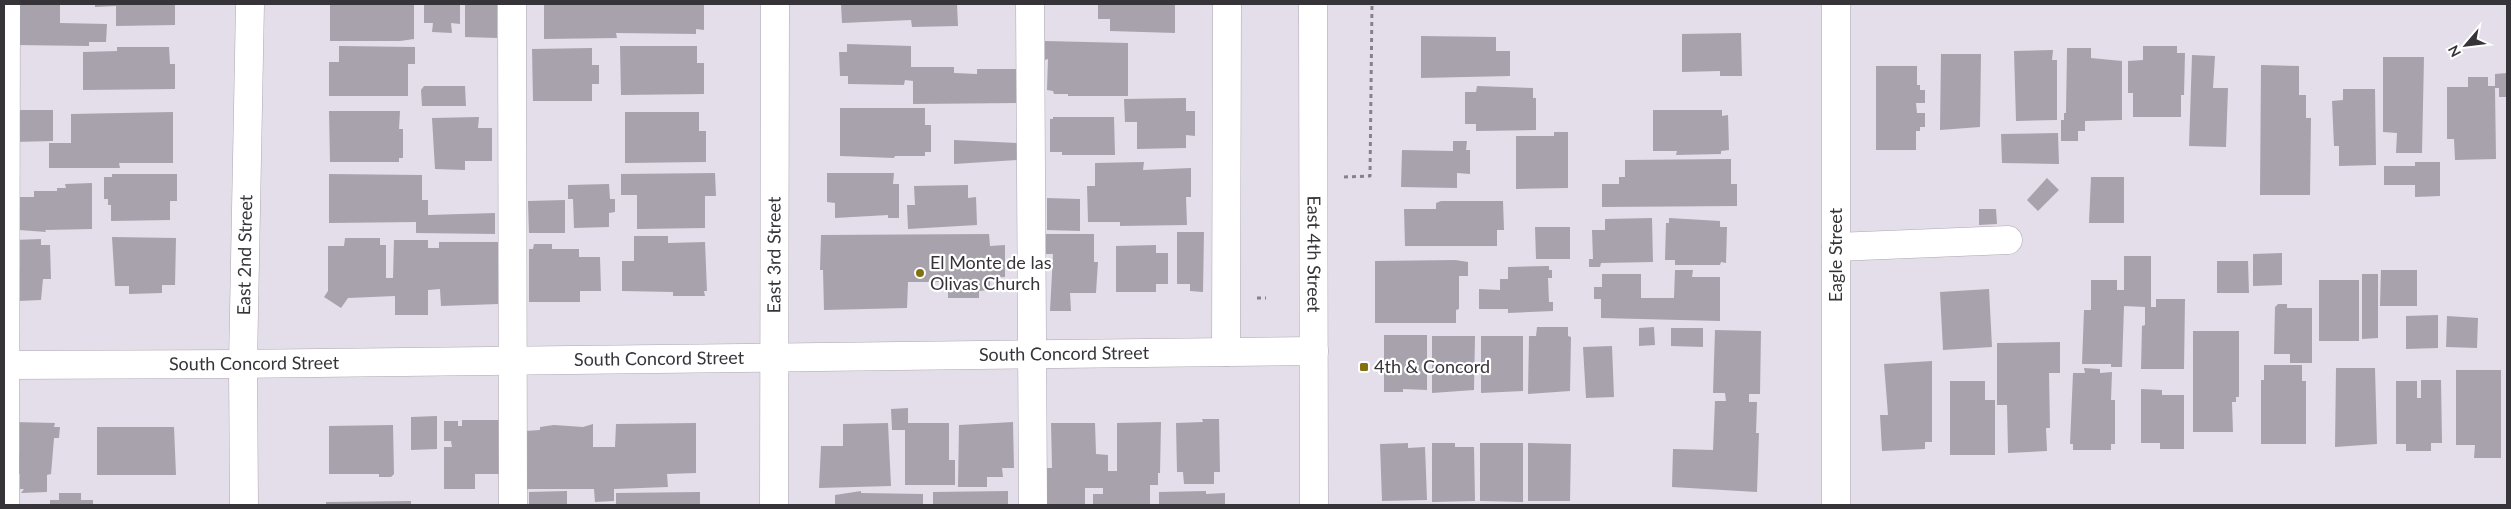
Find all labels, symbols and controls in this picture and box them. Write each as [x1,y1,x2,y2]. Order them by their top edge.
north arrow [2441,20,2491,70]
text: N [2444,43,2464,60]
street label: East 2nd Street [232,194,256,316]
street label: East 4th Street [1303,195,1326,313]
street label: East 3rd Street [762,196,785,313]
street label: Eagle Street [1824,207,1846,302]
place label: El Monte de las Olivas Church [930,251,1052,294]
marker: El Monte de las Olivas Church [914,267,926,279]
street label: South Concord Street [979,341,1150,365]
street label: South Concord Street [574,346,745,370]
street label: South Concord Street [169,351,340,374]
place label: 4th & Concord [1374,355,1490,377]
marker: 4th & Concord [1358,361,1370,373]

